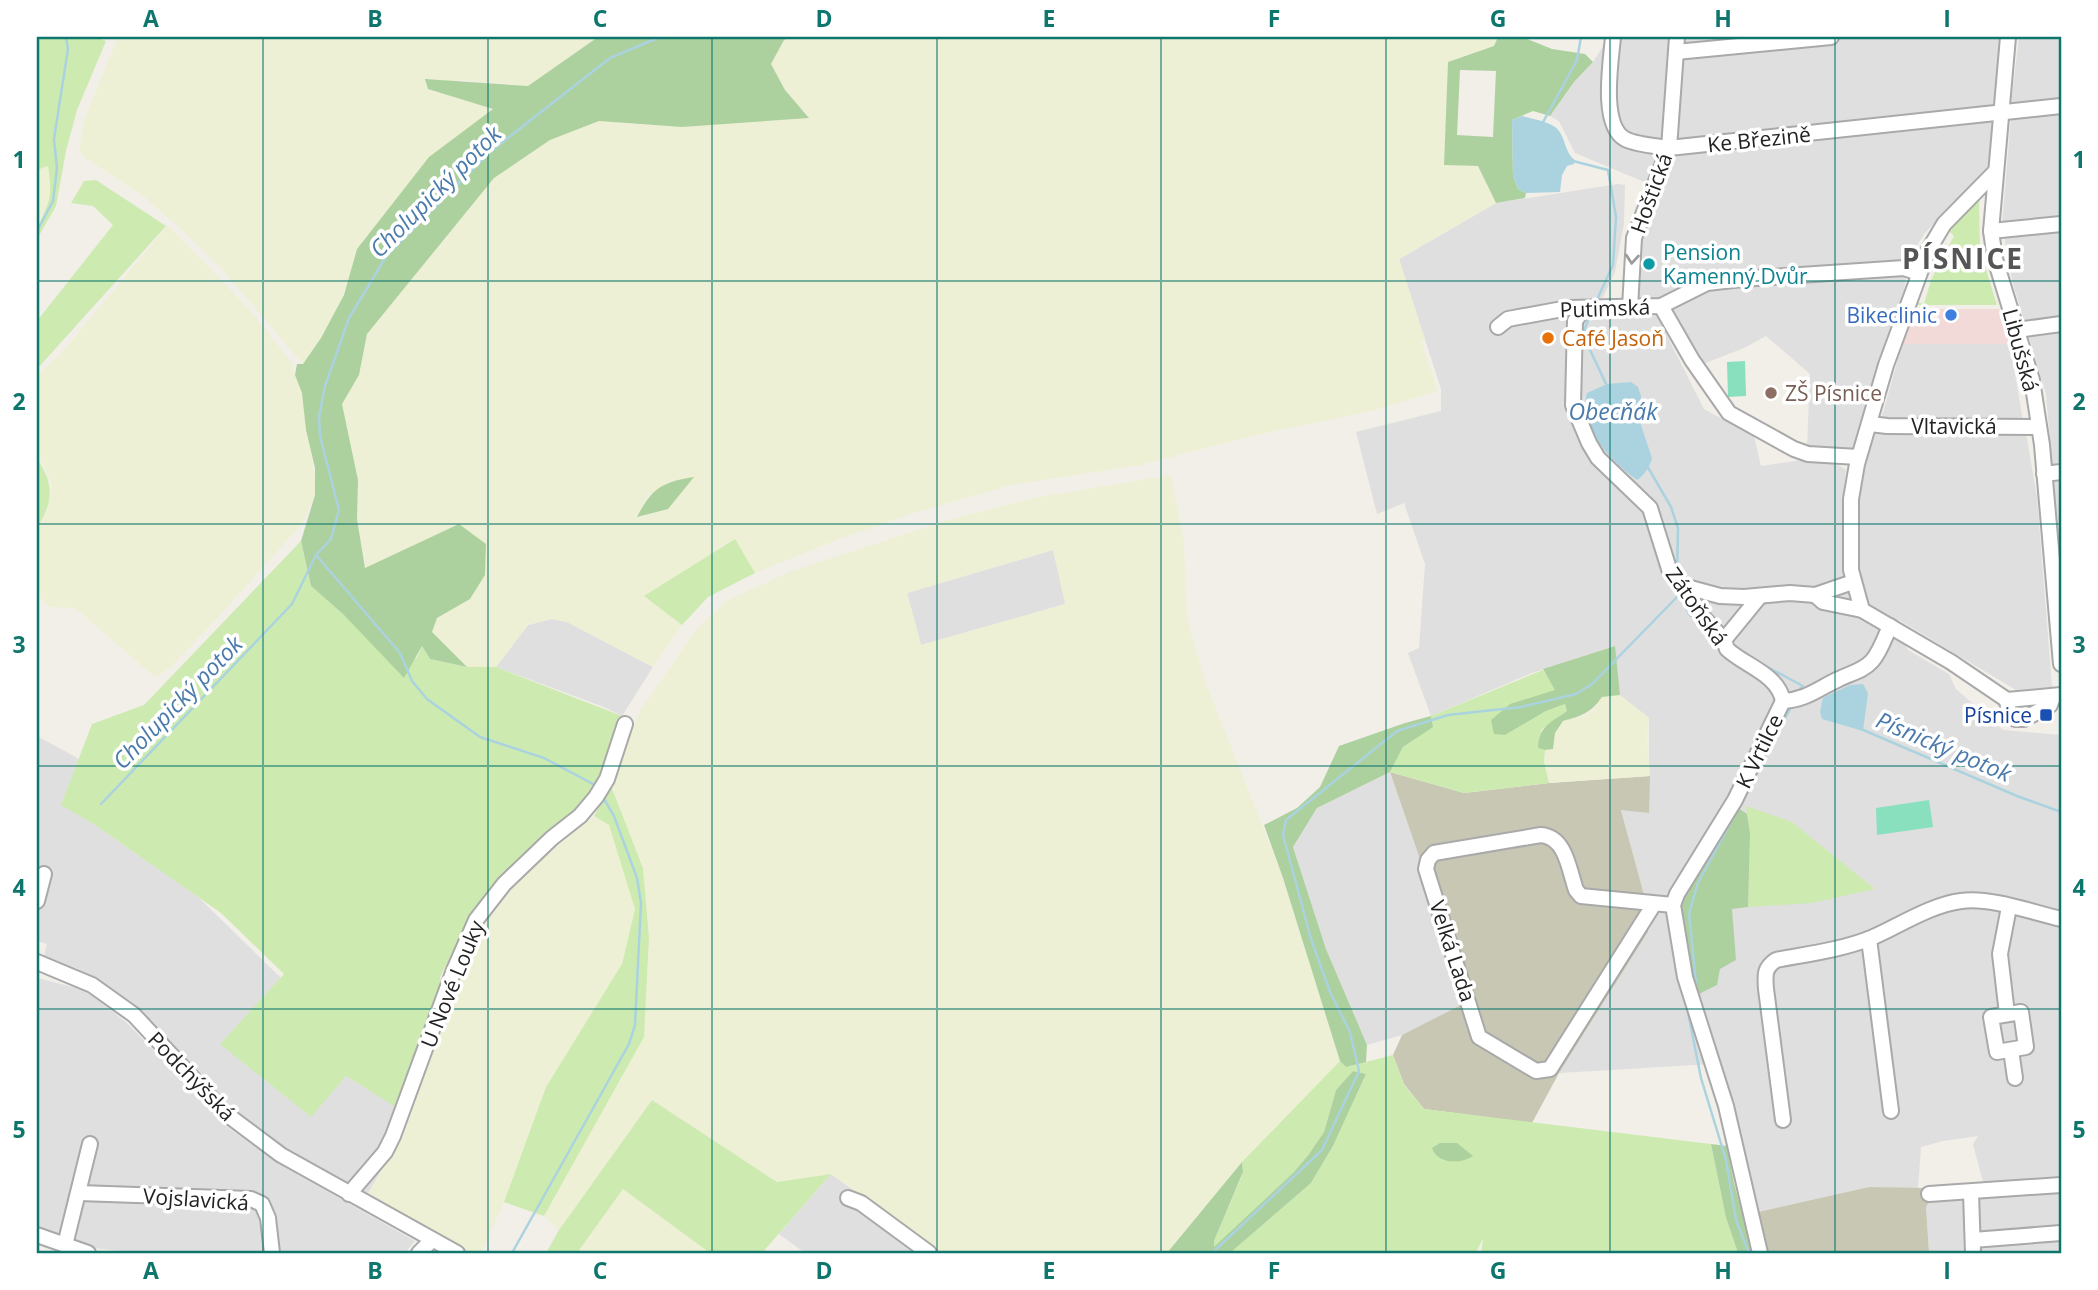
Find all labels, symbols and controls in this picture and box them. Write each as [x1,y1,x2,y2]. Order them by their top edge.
text: A [143,2,159,34]
text: B [367,2,383,34]
text: C [593,2,607,34]
text: D [815,2,833,34]
text: E [1043,2,1055,34]
text: F [1268,2,1280,34]
text: G [1490,2,1506,34]
text: H [1714,2,1732,34]
text: I [1943,2,1951,34]
water label: Cholupický potok [362,118,508,264]
street label: Ke Březině [1706,120,1812,158]
text: 1 [12,143,26,175]
text: 1 [2072,143,2086,175]
street label: Hoštická [1624,149,1678,237]
place label: Pension Kamenný Dvůr [1663,238,1808,290]
district label: PÍSNICE [1902,239,2024,277]
one-way arrow [1625,254,1640,265]
marker: Pension Kamenný Dvůr [1641,256,1657,272]
street label: Putimská [1559,292,1651,324]
place label: Bikeclinic [1846,301,1937,329]
street label: Libušská [1997,305,2045,395]
marker: Bikeclinic [1943,307,1959,323]
place label: Café Jasoň [1562,324,1664,352]
marker: Café Jasoň [1540,330,1556,346]
place label: ZŠ Písnice [1785,379,1882,407]
text: 2 [12,385,26,417]
marker: ZŠ Písnice [1763,385,1779,401]
text: 2 [2072,385,2086,417]
water label: Obecňák [1568,395,1658,427]
street label: Vltavická [1911,412,1997,440]
street label: Zátoňská [1660,561,1734,651]
text: 3 [12,628,26,660]
water label: Cholupický potok [105,628,250,776]
text: 3 [2072,628,2086,660]
place label: Písnice [1964,701,2032,729]
water label: Písnický potok [1871,703,2017,789]
marker: Písnice [2038,707,2054,723]
street label: K Vrtilce [1729,709,1789,793]
text: 4 [12,871,26,903]
text: 4 [2072,871,2086,903]
street label: Velká Lada [1423,897,1483,1005]
street label: U Nové Louky [414,916,490,1052]
street label: Podchýšská [142,1025,242,1127]
text: 5 [12,1113,26,1145]
text: 5 [2072,1113,2086,1145]
street label: Vojslavická [142,1181,250,1217]
text: A [143,1254,159,1286]
text: B [367,1254,383,1286]
text: C [593,1254,607,1286]
text: D [815,1254,833,1286]
text: E [1043,1254,1055,1286]
text: F [1268,1254,1280,1286]
text: G [1490,1254,1506,1286]
text: H [1714,1254,1732,1286]
text: I [1943,1254,1951,1286]

